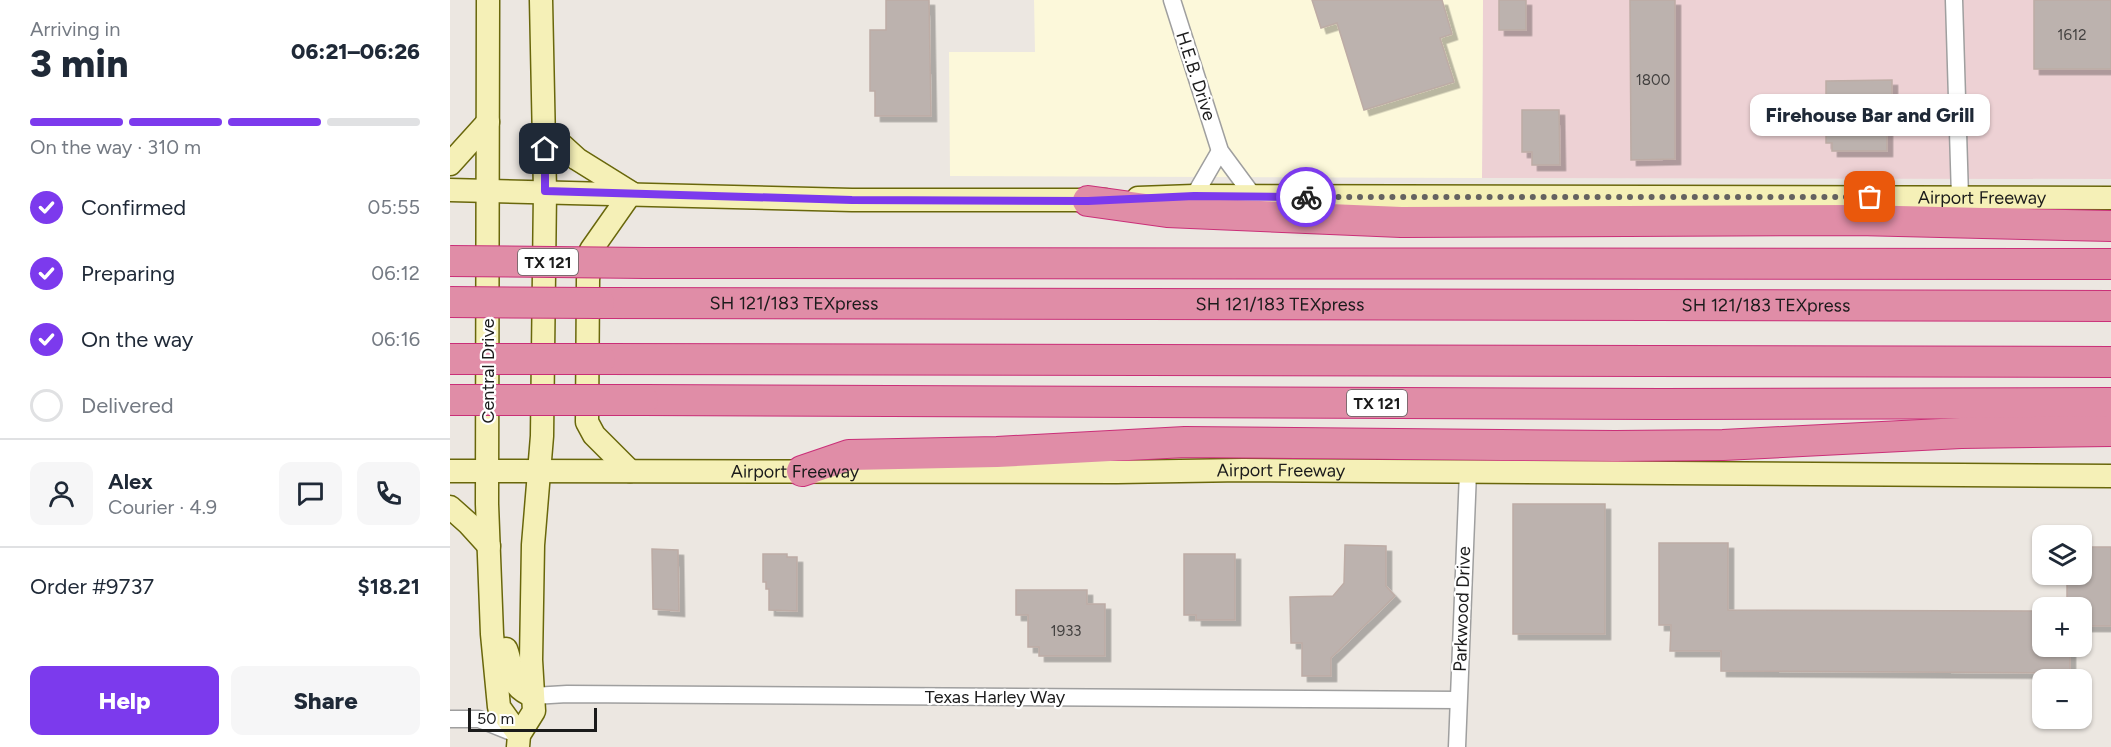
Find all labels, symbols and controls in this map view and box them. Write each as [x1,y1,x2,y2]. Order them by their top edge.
text: Arriving in [30,17,120,41]
house number: 1612 [2057,26,2087,44]
street label: H.E.B. Drive [1171,29,1221,124]
text: 06:21–06:26 [291,38,420,65]
text: 3 min [30,40,128,87]
house number: 1800 [1636,71,1670,89]
callout: Firehouse Bar and Grill [1750,95,1990,137]
text: Firehouse Bar and Grill [1765,103,1975,127]
pin [519,123,570,174]
icon: home [528,132,561,165]
text: On the way · 310 m [30,135,201,159]
courier [1276,167,1336,227]
pin [1844,171,1895,222]
icon: bag [1853,180,1886,213]
icon: bike [1290,181,1323,214]
street label: Airport Freeway [1918,187,2047,209]
icon: check [30,191,63,224]
text: Confirmed [81,194,186,221]
text: 05:55 [368,195,420,219]
road number: TX 121 [518,249,578,275]
icon: check [30,257,63,290]
text: Preparing [81,260,175,287]
text: 06:12 [371,261,420,285]
street label: SH 121/183 TEXpress [710,292,878,315]
street label: SH 121/183 TEXpress [1196,293,1364,316]
street label: SH 121/183 TEXpress [1682,294,1850,316]
street label: Central Drive [477,318,499,423]
icon: check [30,323,63,356]
text: On the way [81,326,193,353]
text: 06:16 [371,327,420,351]
road number: TX 121 [1347,390,1407,416]
text: Delivered [81,392,174,419]
street label: Airport Freeway [1217,459,1346,482]
street label: Airport Freeway [731,460,860,483]
button: person [30,462,93,525]
button: chat [279,462,342,525]
button: phone [357,462,420,525]
text: Alex [108,468,153,495]
text: Courier · 4.9 [108,495,217,519]
map controls [2032,525,2092,729]
button: layers [2032,525,2092,585]
street label: Parkwood Drive [1449,546,1475,672]
text: Order #9737 [30,573,154,600]
text: $18.21 [358,573,420,600]
button: + [2032,597,2092,657]
house number: 1933 [1050,622,1082,640]
button: Help [30,666,219,735]
button: Share [231,666,420,735]
button: − [2032,669,2092,729]
street label: Texas Harley Way [925,686,1066,708]
scale bar [468,705,597,732]
text: 50 m [477,709,514,728]

